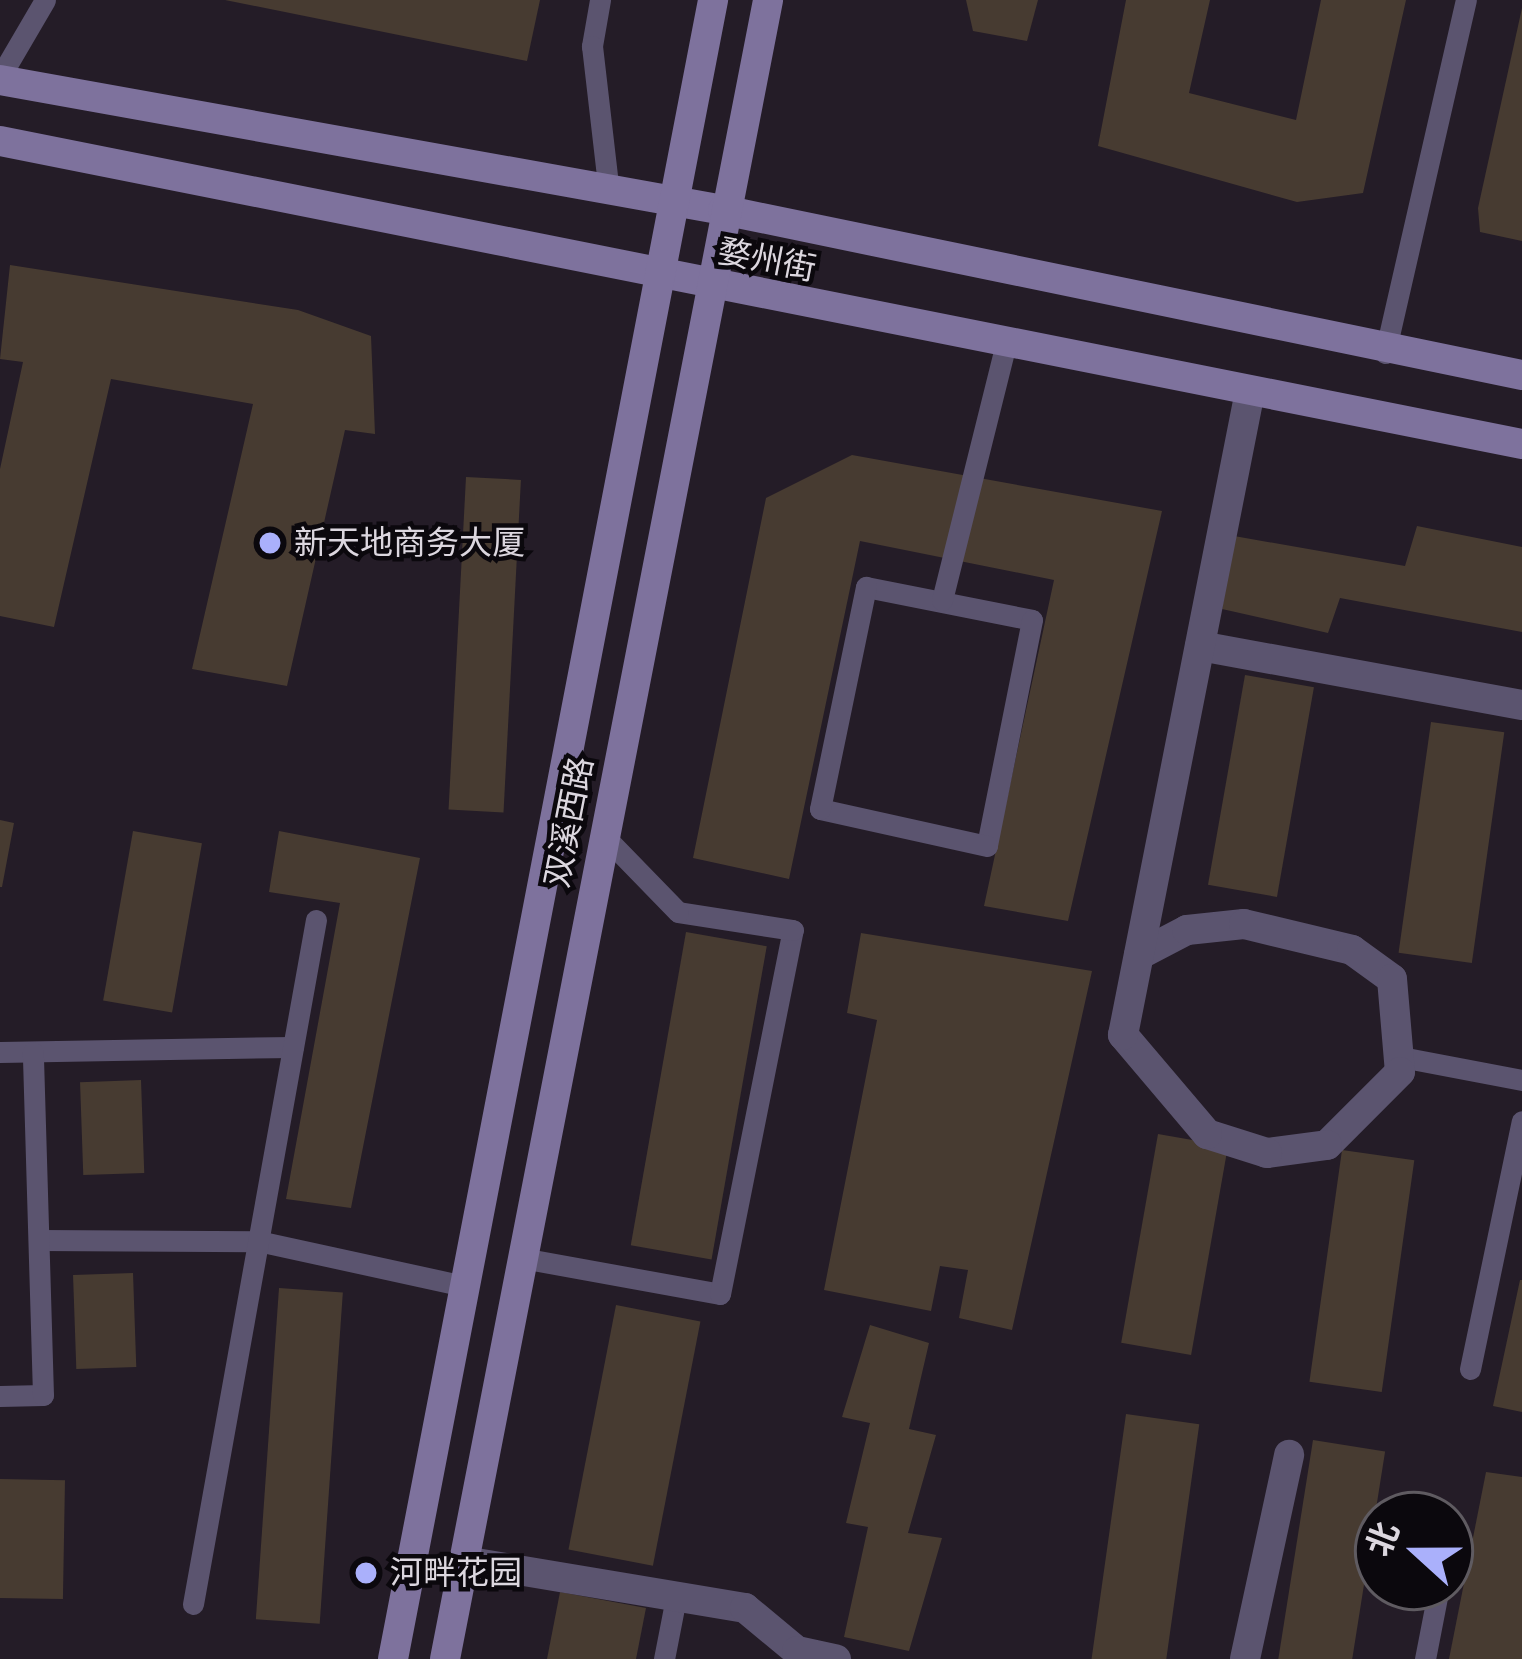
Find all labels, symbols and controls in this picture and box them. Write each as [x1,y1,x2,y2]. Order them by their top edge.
street label: 婺州街 [715,231,819,289]
place label: 新天地商务大厦 [294,523,525,563]
marker: 新天地商务大厦 [257,530,283,556]
street label: 双溪西路 [537,753,601,891]
north arrow [1354,1491,1474,1611]
text: 北 [1359,1517,1407,1561]
place label: 河畔花园 [390,1553,522,1593]
marker: 河畔花园 [353,1560,379,1586]

